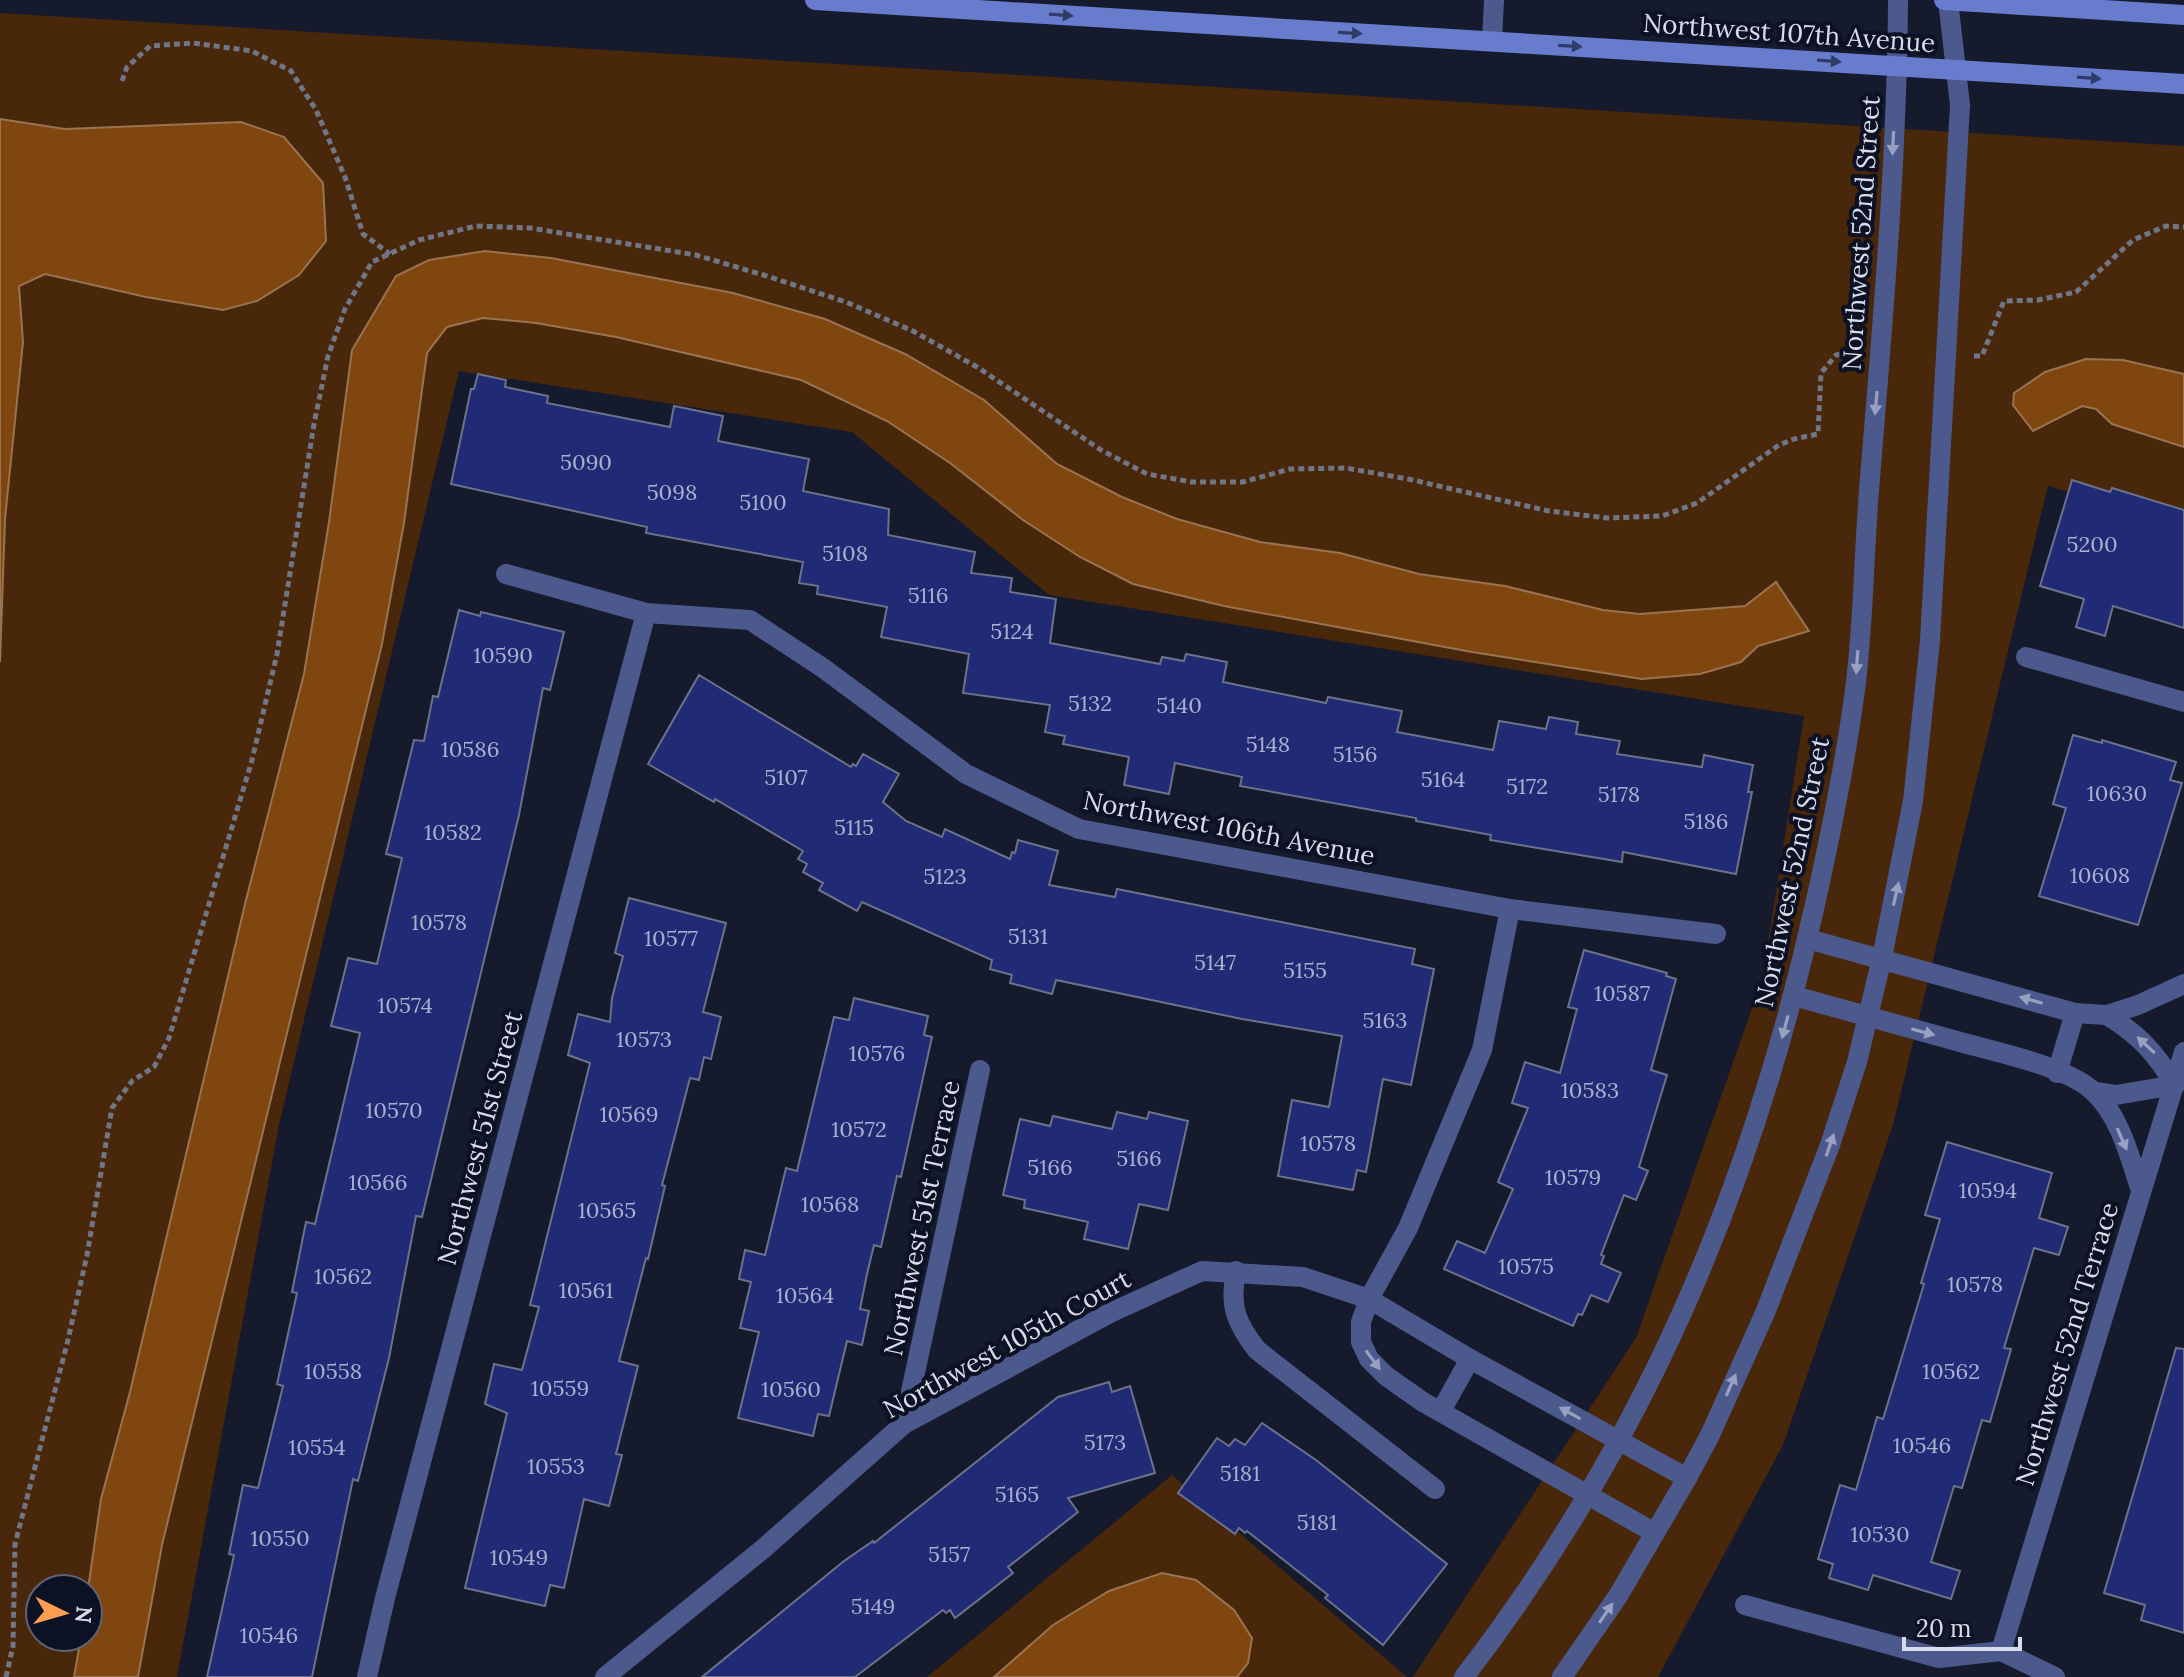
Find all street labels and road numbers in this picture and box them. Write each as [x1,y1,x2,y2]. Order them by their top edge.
street label: Northwest 107th Avenue [1642,6,1936,59]
street label: Northwest 52nd Street [1834,95,1887,371]
street label: Northwest 52nd Street [1747,734,1836,1010]
street label: Northwest 106th Avenue [1080,783,1378,872]
street label: Northwest 51st Street [430,1007,529,1268]
street label: Northwest 51st Terrace [876,1077,967,1359]
street label: Northwest 52nd Terrace [2008,1198,2125,1490]
street label: Northwest 105th Court [877,1262,1136,1425]

